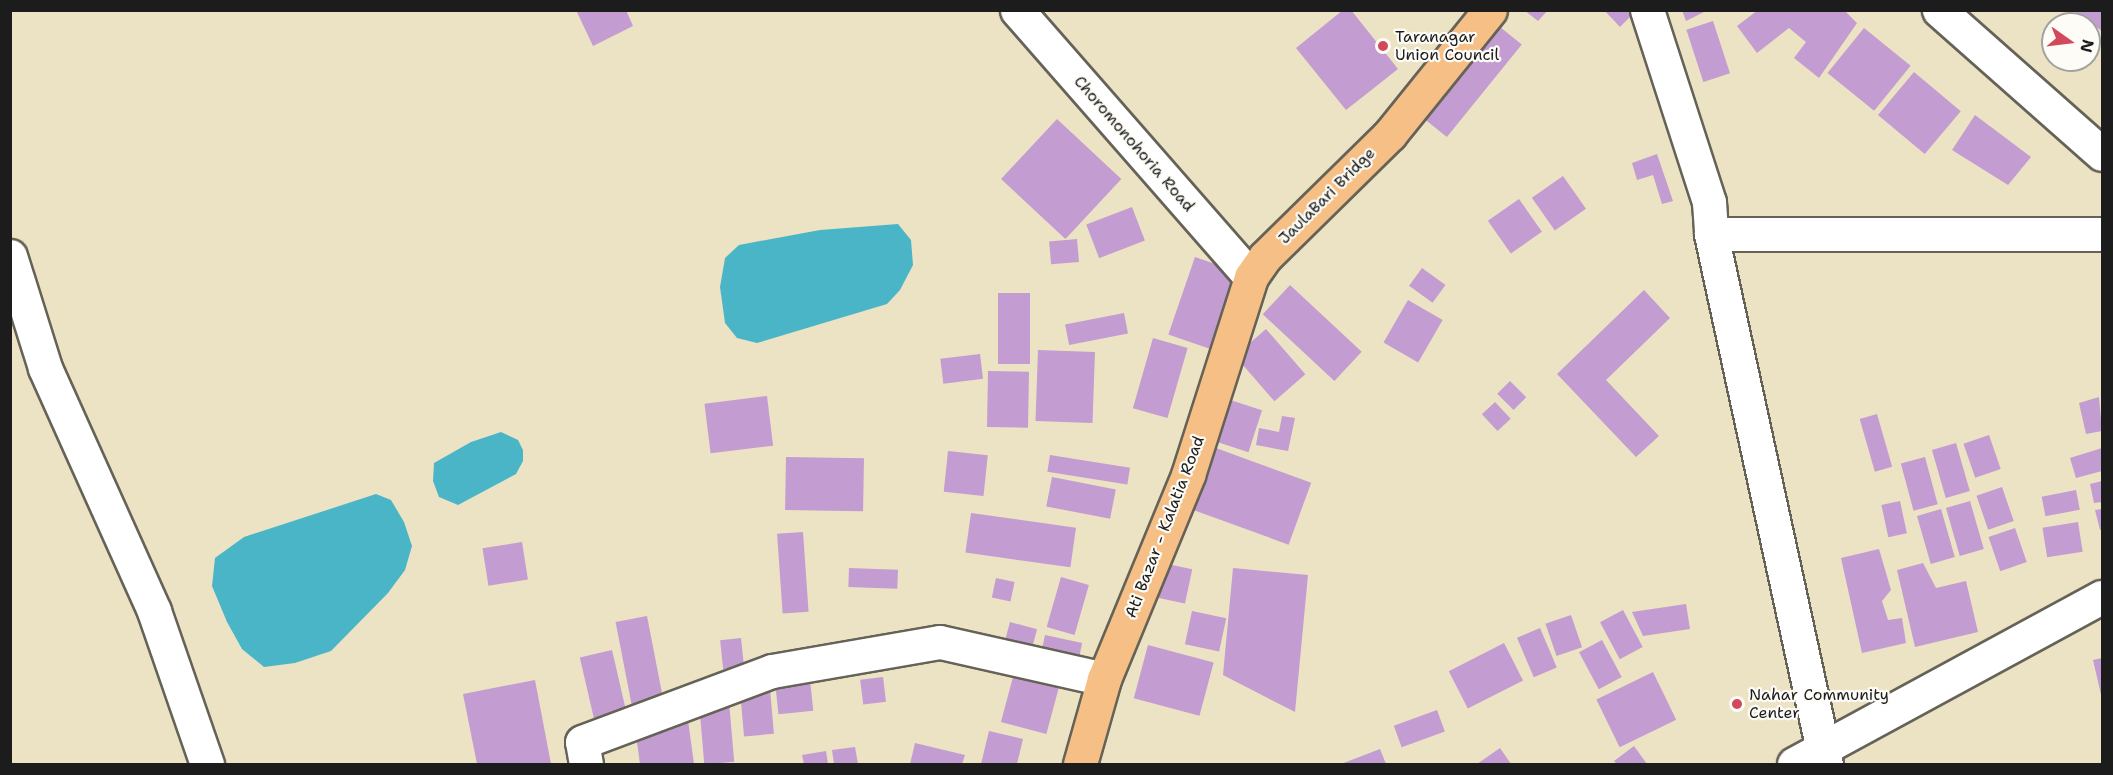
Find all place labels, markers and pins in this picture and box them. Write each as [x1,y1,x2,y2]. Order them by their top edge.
place label: Taranagar Union Council [1395,27,1499,65]
marker: Taranagar Union Council [1376,39,1390,53]
place label: Nahar Community Center [1749,685,1889,723]
marker: Nahar Community Center [1730,697,1744,711]

